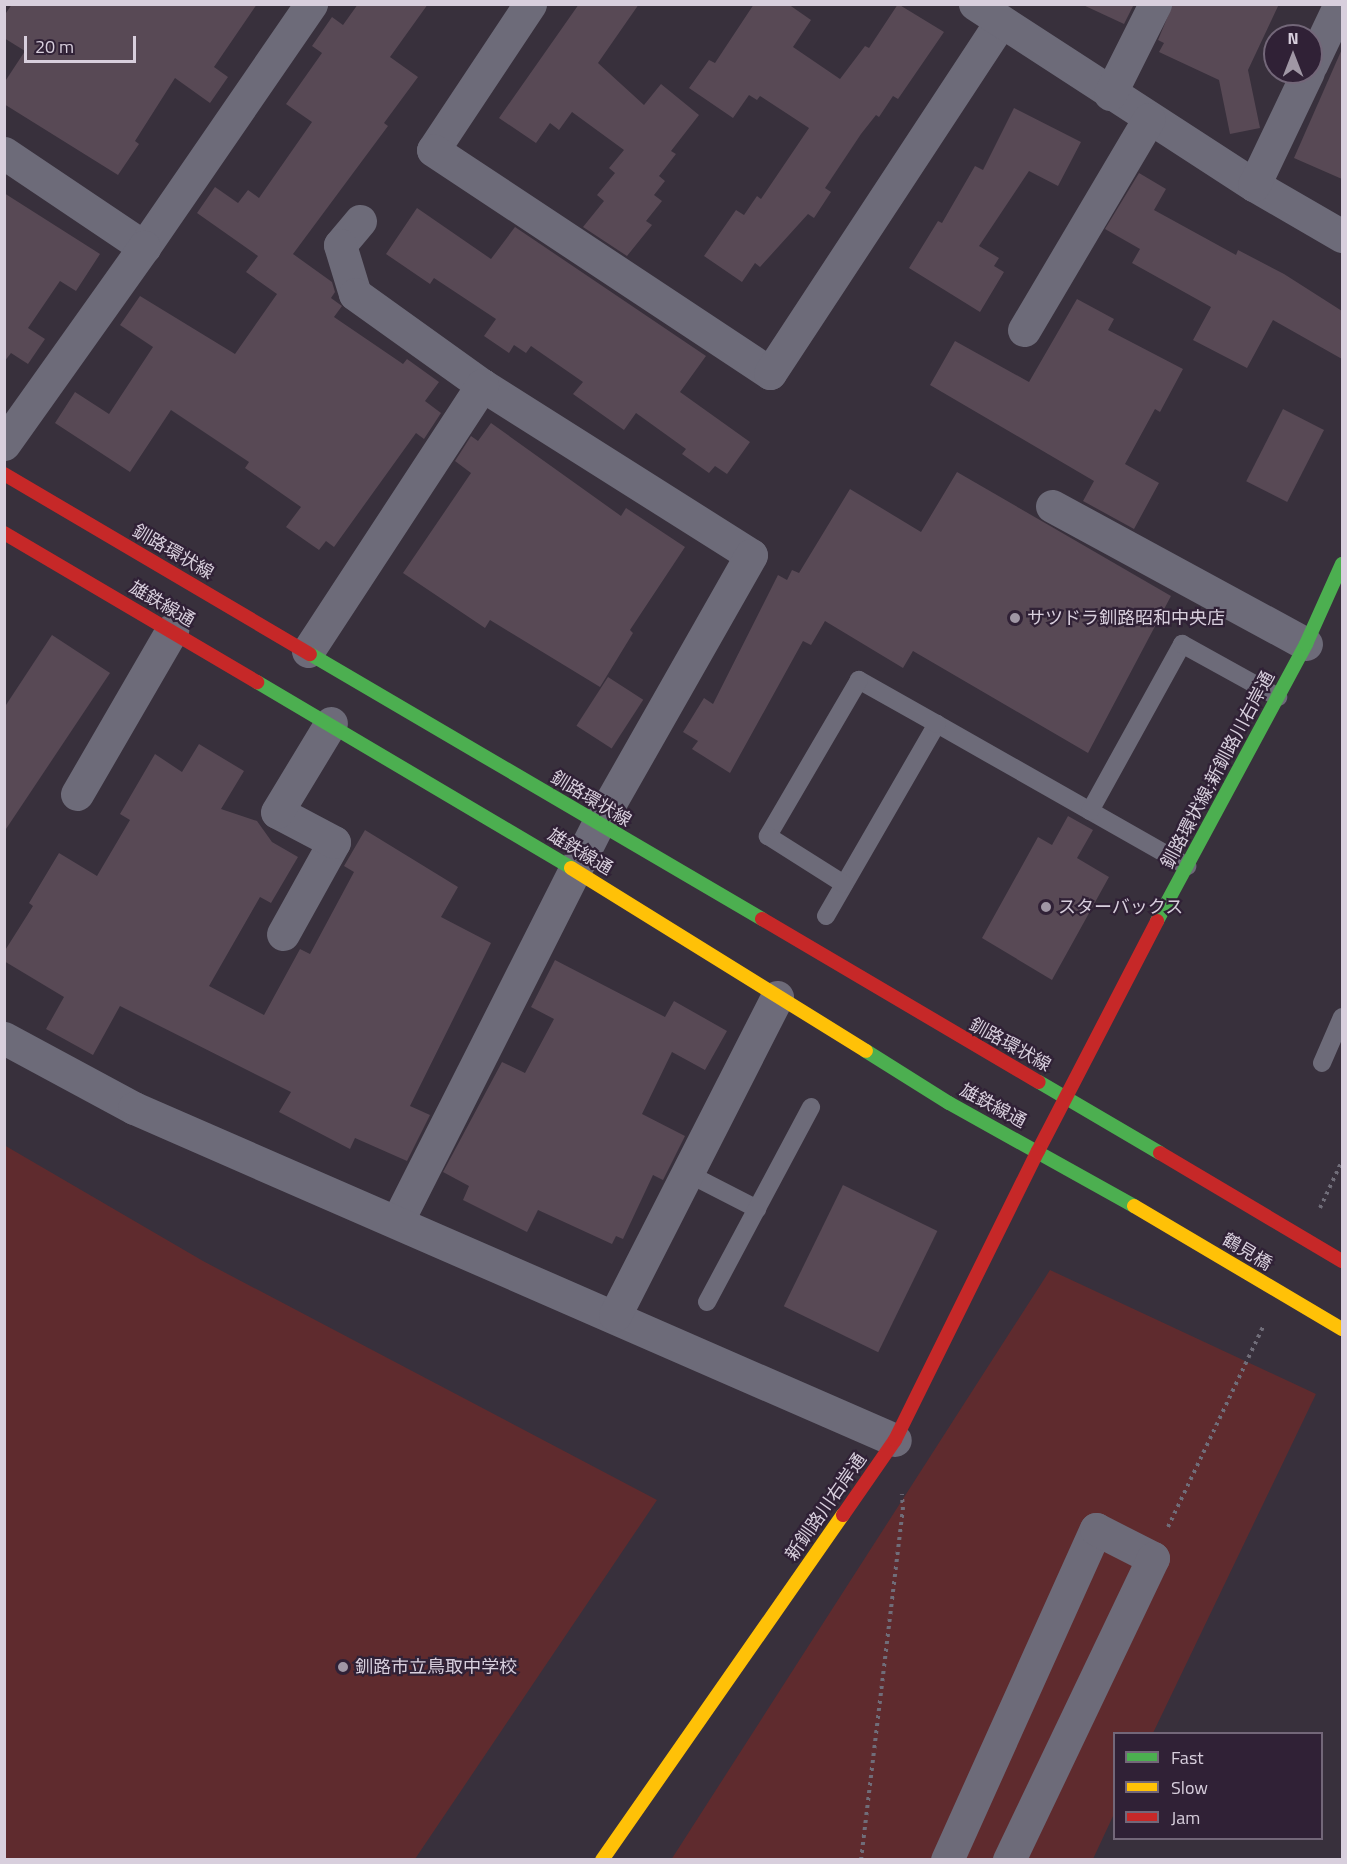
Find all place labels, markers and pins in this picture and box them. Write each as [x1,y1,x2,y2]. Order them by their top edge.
place label: サツドラ釧路昭和中央店 [1027,607,1225,629]
marker: サツドラ釧路昭和中央店 [1008,611,1022,625]
place label: スターバックス [1058,896,1184,918]
marker: スターバックス [1039,900,1053,914]
place label: 釧路市立鳥取中学校 [355,1656,517,1678]
marker: 釧路市立鳥取中学校 [336,1660,350,1674]

